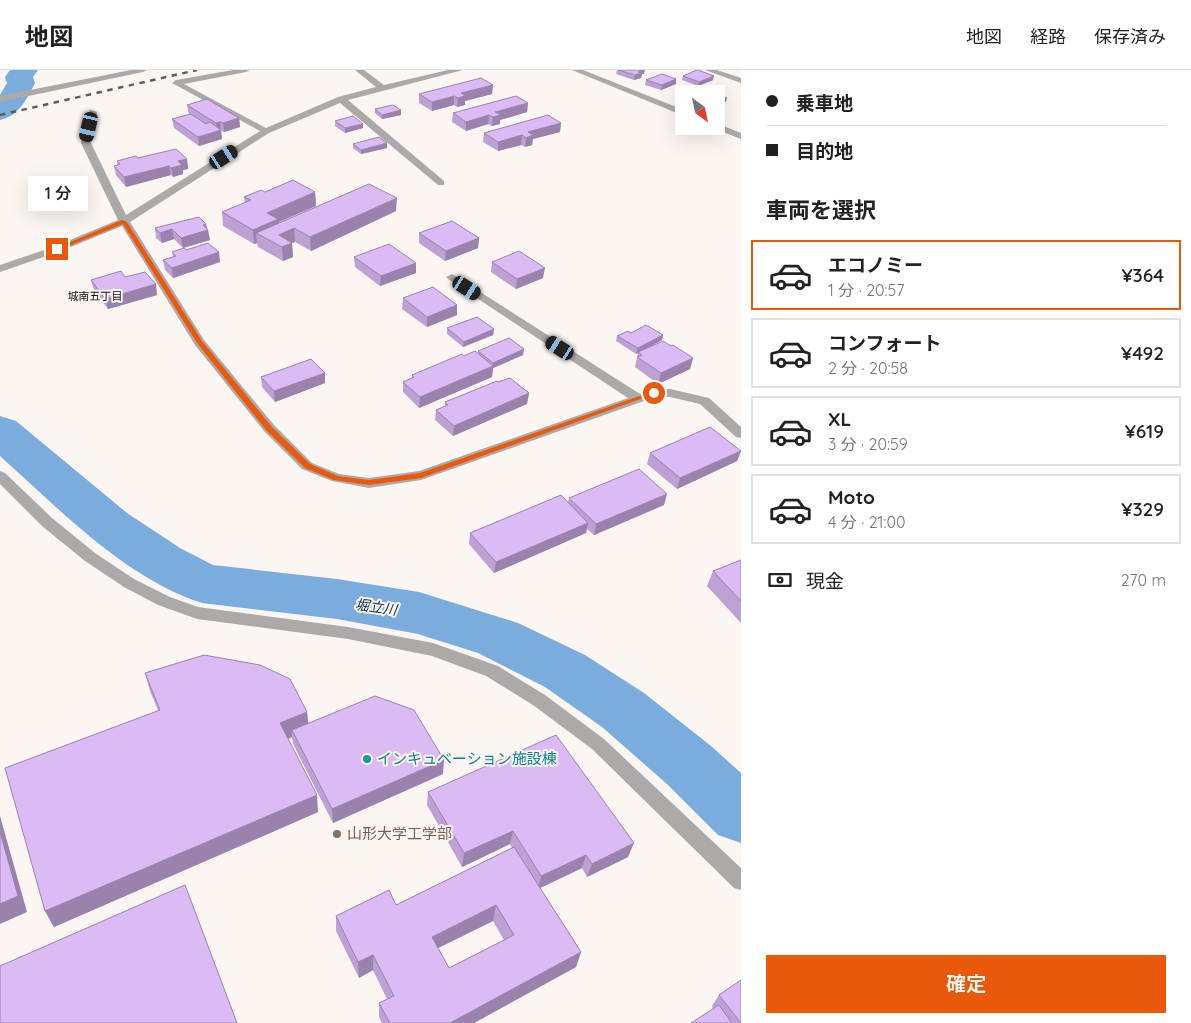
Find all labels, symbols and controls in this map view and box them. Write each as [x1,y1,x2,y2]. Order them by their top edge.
text: 地図 [25,21,73,51]
text: 地図 [966,25,1002,48]
text: 経路 [1030,25,1066,48]
text: 保存済み [1094,25,1166,48]
north arrow [675,85,725,135]
map controls [675,85,725,135]
text: 乗車地 [796,91,853,115]
car [78,111,99,143]
text: 目的地 [796,139,853,163]
car [207,143,240,171]
callout: 1 分 [27,176,87,212]
text: 1 分 [45,183,71,203]
text: 車両を選択 [766,196,876,224]
route end [46,238,68,260]
icon: car [768,253,813,298]
text: エコノミー [828,253,923,277]
text: ¥364 [1121,263,1164,287]
car [450,274,483,302]
text: 1 分 · 20:57 [828,280,904,300]
district label: 城南五丁目 [68,289,123,303]
icon: car [768,331,813,376]
text: コンフォート [828,331,941,355]
car [543,334,576,362]
text: ¥492 [1121,341,1164,365]
text: 2 分 · 20:58 [828,358,908,378]
route start [643,382,665,404]
text: XL [828,407,851,431]
icon: car [768,409,813,454]
text: ¥619 [1125,419,1164,443]
text: 3 分 · 20:59 [828,434,908,454]
text: Moto [828,485,875,509]
icon: car [768,487,813,532]
text: ¥329 [1121,497,1164,521]
text: 4 分 · 21:00 [828,512,905,532]
icon: cash [766,566,794,594]
text: 現金 [806,569,844,593]
text: 270 m [1121,570,1166,590]
water label: 堀立川 [354,595,400,619]
place label: インキュベーション施設棟 [377,749,557,768]
marker: インキュベーション施設棟 [361,753,373,765]
place label: 山形大学工学部 [347,824,452,843]
marker: 山形大学工学部 [331,828,343,840]
button: 確定 [766,955,1166,1013]

